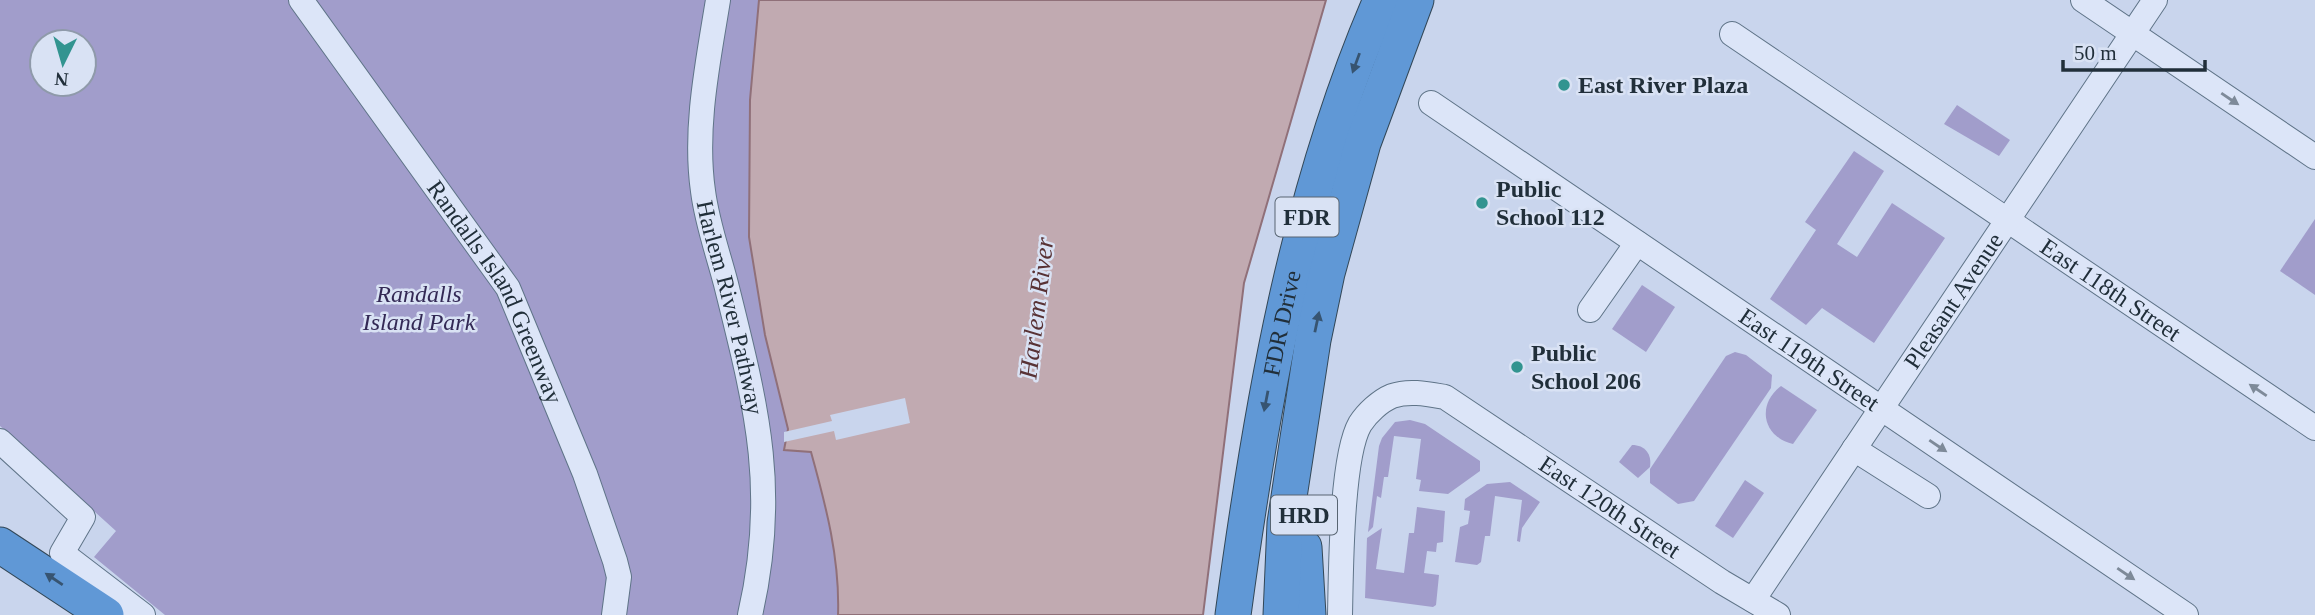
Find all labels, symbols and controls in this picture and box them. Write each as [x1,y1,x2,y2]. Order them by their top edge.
north arrow [28,28,98,98]
scale bar [2063,28,2205,72]
text: 50 m [2074,41,2117,65]
one-way arrow [1350,53,1361,74]
text: N [54,68,69,90]
place label: East River Plaza [1578,72,1748,98]
marker: East River Plaza [1556,77,1572,93]
one-way arrow [2220,93,2240,106]
street label: Randalls Island Greenway [422,175,567,408]
place label: Public School 112 [1496,176,1605,230]
marker: Public School 112 [1474,195,1490,211]
street label: Harlem River Pathway [692,198,768,417]
road number: FDR [1276,198,1338,236]
street label: Pleasant Avenue [1899,228,2008,374]
street label: East 118th Street [2036,233,2186,347]
water label: Harlem River [1013,235,1060,381]
street label: FDR Drive [1258,268,1306,378]
park label: Randalls Island Park [362,281,476,335]
street label: East 119th Street [1734,303,1884,416]
one-way arrow [1311,311,1322,333]
place label: Public School 206 [1531,340,1641,394]
marker: Public School 206 [1509,359,1525,375]
one-way arrow [2249,384,2268,397]
one-way arrow [1261,390,1272,412]
one-way arrow [1929,439,1947,453]
street label: East 120th Street [1534,451,1686,564]
road number: HRD [1271,495,1337,534]
one-way arrow [2117,567,2135,581]
one-way arrow [45,572,63,586]

